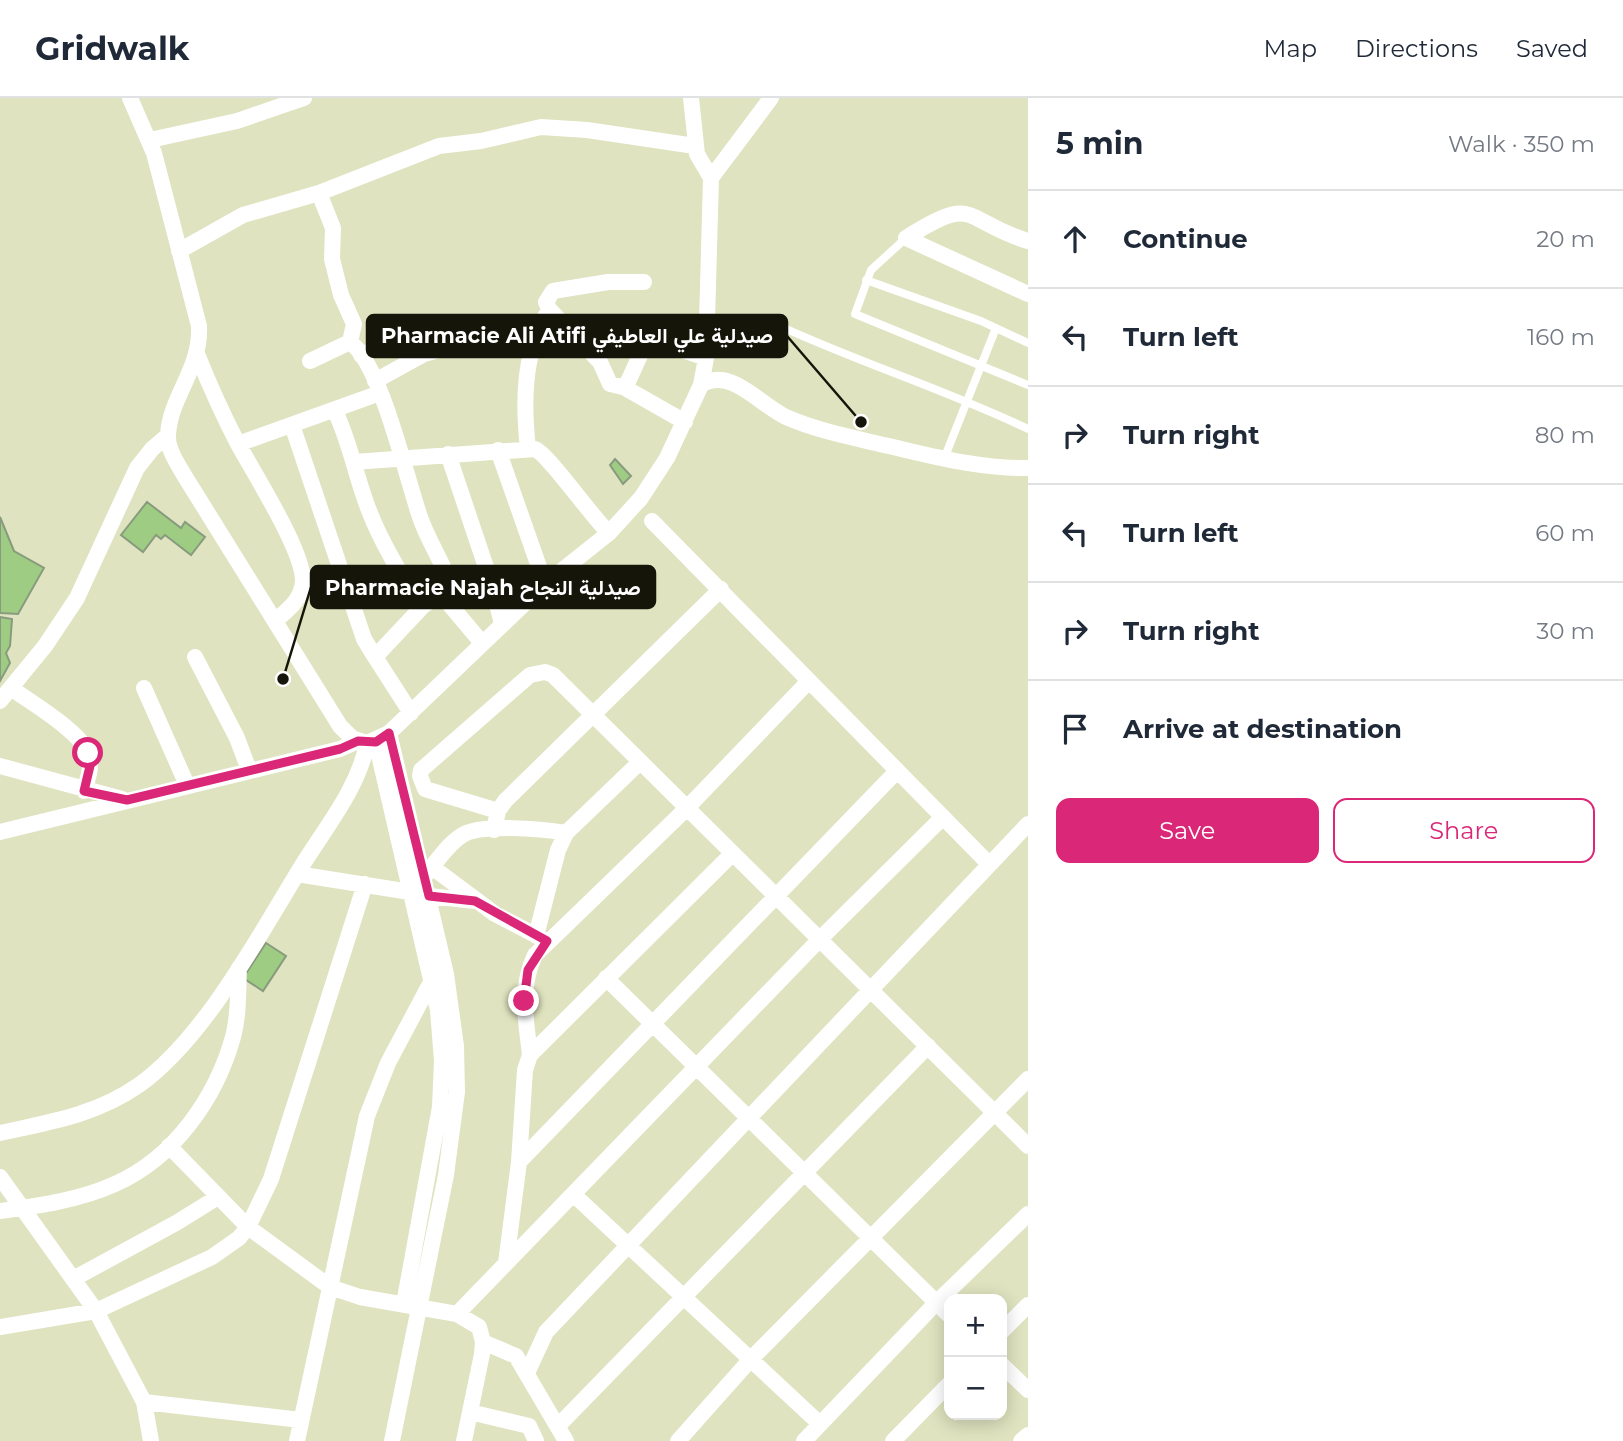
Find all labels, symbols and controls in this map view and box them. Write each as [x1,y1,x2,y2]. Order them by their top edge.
text: Gridwalk [35,28,189,68]
text: Map [1264,34,1317,63]
text: Directions [1355,34,1478,63]
text: Saved [1516,34,1588,63]
text: 5 min [1056,125,1144,162]
text: Walk · 350 m [1448,130,1595,158]
icon: ahead [1056,220,1094,258]
text: Continue [1123,223,1248,255]
text: 20 m [1536,225,1595,253]
callout: Pharmacie Ali Atifi صيدلية علي العاطيفي [367,315,787,357]
icon: left [1056,318,1094,356]
text: Turn left [1123,321,1239,353]
text: Pharmacie Ali Atifi صيدلية علي العاطيفي [381,323,773,353]
text: 160 m [1527,323,1595,351]
icon: right [1056,416,1094,454]
text: Turn right [1123,419,1259,451]
text: 80 m [1535,421,1595,449]
icon: left [1056,514,1094,552]
text: Turn left [1123,517,1239,549]
text: 60 m [1535,519,1595,547]
callout: Pharmacie Najah صيدلية النجاح [311,566,655,608]
text: Pharmacie Najah صيدلية النجاح [325,575,641,602]
icon: right [1056,612,1094,650]
text: Turn right [1123,615,1259,647]
text: 30 m [1536,617,1595,645]
icon: arrive [1056,710,1094,748]
text: Arrive at destination [1123,713,1402,745]
route start [72,737,103,768]
button: Save [1056,798,1319,863]
button: Share [1333,798,1595,863]
route end [508,985,539,1016]
map controls [944,1294,1007,1420]
button: + [944,1294,1007,1357]
button: − [944,1357,1007,1420]

